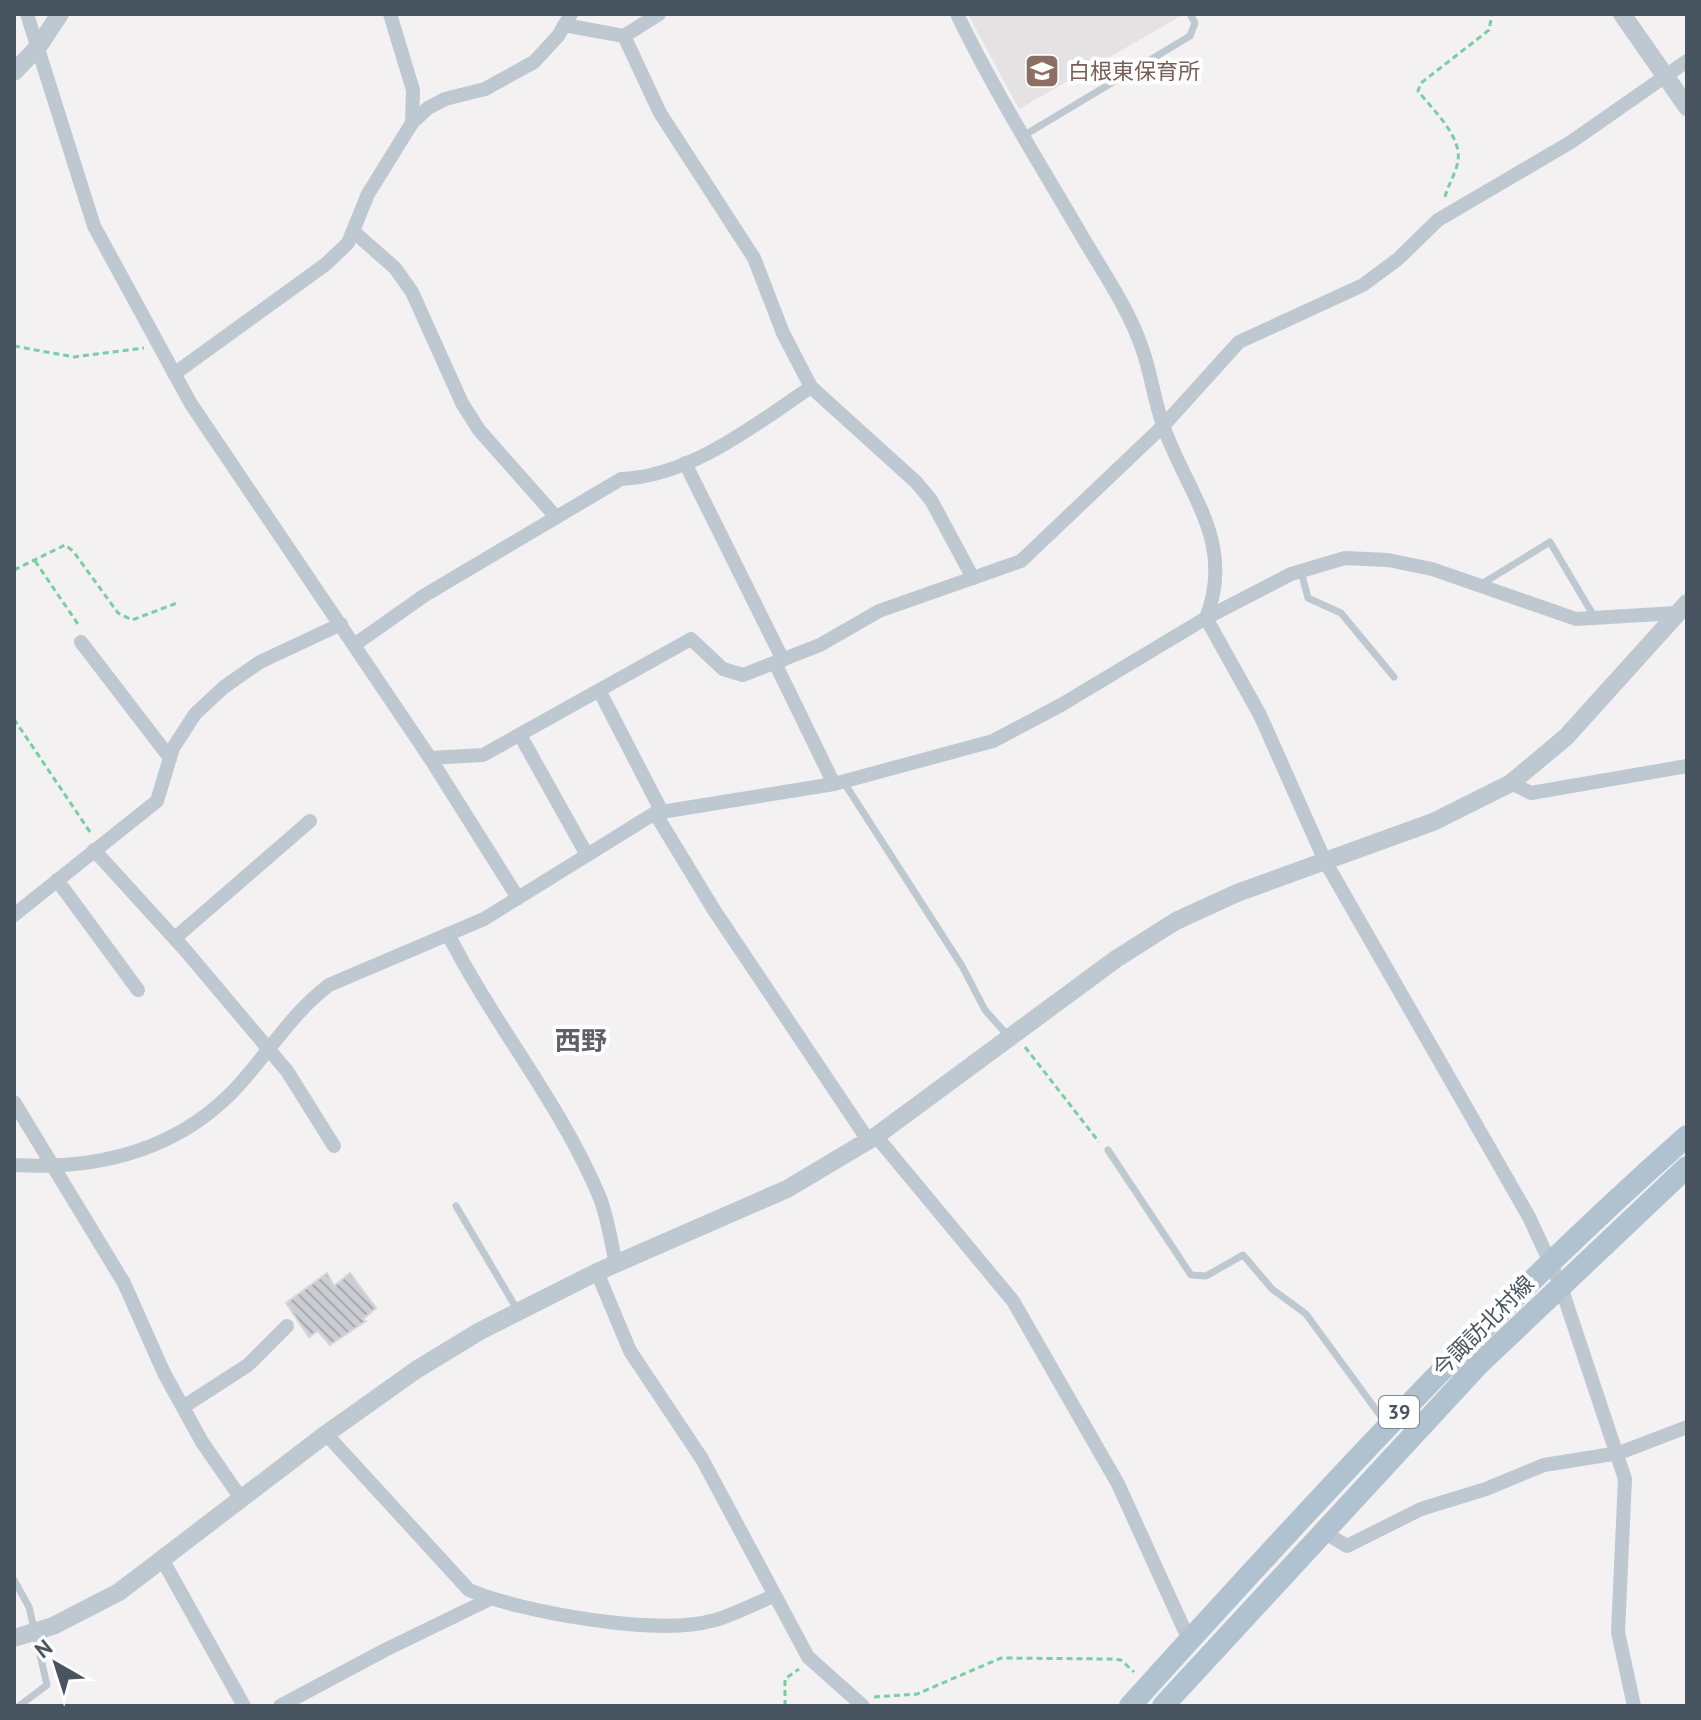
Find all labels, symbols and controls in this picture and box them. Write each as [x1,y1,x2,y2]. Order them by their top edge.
school or university icon: 白根東保育所 [1023,52,1061,90]
place label: 白根東保育所 [1068,57,1200,85]
district label: 西野 [555,1024,607,1057]
street label: 今諏訪北村線 [1426,1269,1540,1383]
road number: 39 [1379,1396,1419,1428]
north arrow [16,1624,96,1704]
text: N [29,1633,58,1664]

